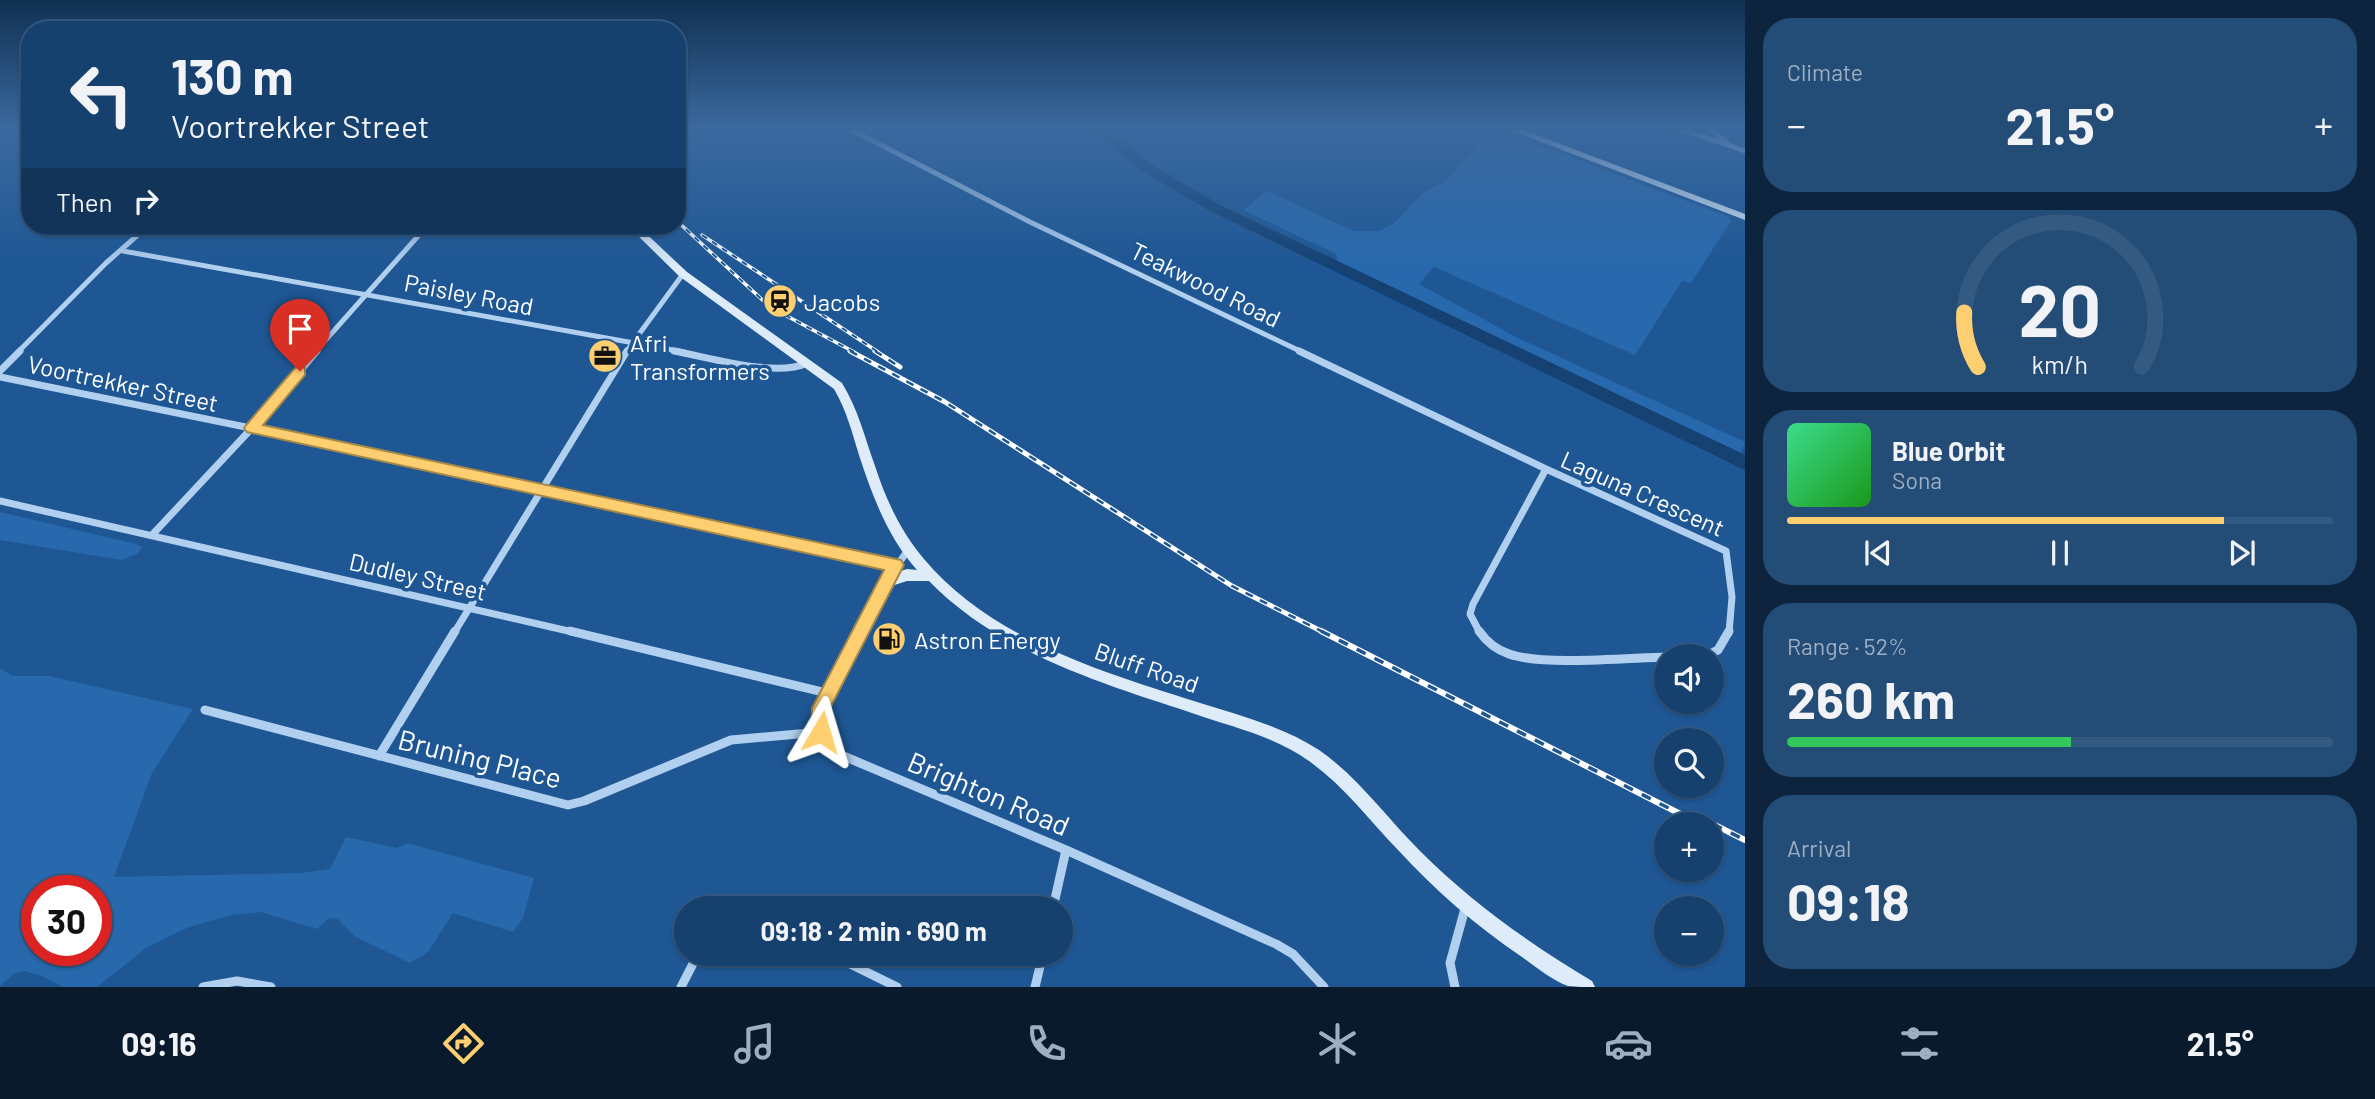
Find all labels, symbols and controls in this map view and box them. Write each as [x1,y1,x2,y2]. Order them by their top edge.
text: 130 m [171,46,293,105]
icon: left [56,49,147,140]
text: Climate [1787,58,1863,86]
text: 21.5° [2006,93,2114,155]
text: − [1787,101,1806,147]
text: + [2314,101,2333,147]
text: Voortrekker Street [171,106,429,144]
icon: right [127,182,165,220]
text: Then [56,186,113,217]
street label: Teakwood Road [1126,235,1286,333]
text: 20 [2019,265,2101,353]
street label: Paisley Road [402,267,536,321]
station icon: Jacobs [761,282,799,320]
place label: Jacobs [804,287,880,316]
pin [270,299,330,371]
icon: arrive [281,310,319,348]
place label: Afri Transformers [630,328,770,385]
office icon: Afri Transformers [586,337,624,375]
street label: Voortrekker Street [25,349,221,417]
text: km/h [2032,349,2088,379]
text: Blue Orbit [1892,435,2005,466]
street label: Laguna Crescent [1557,444,1729,542]
text: Sona [1892,466,1942,494]
icon: previous [1859,534,1897,572]
icon: pause [2041,534,2079,572]
icon: next [2223,534,2261,572]
street label: Dudley Street [347,546,489,606]
fuel station icon: Astron Energy [870,620,908,658]
place label: Astron Energy [914,625,1061,654]
text: Range · 52% [1787,632,1907,660]
street label: Bluff Road [1091,636,1203,698]
map controls [1654,644,1724,966]
button: sound [1654,644,1724,714]
text: 260 km [1787,667,1955,729]
position arrow [784,695,858,769]
street label: Bruning Place [395,721,565,795]
button: search [1654,728,1724,798]
street label: Brighton Road [903,744,1075,842]
button: + [1654,812,1724,882]
text: Arrival [1787,834,1851,862]
text: 09:18 [1787,869,1910,931]
speed limit sign: 30 [21,875,112,966]
button: − [1654,896,1724,966]
text: 09:18 · 2 min · 690 m [760,915,987,946]
icon: directions [439,1019,488,1068]
icon: music [730,1019,779,1068]
icon: phone [1022,1019,1071,1068]
icon: climate [1313,1019,1362,1068]
icon: car [1604,1019,1653,1068]
icon: filters [1895,1019,1944,1068]
text: 09:16 [121,1024,197,1062]
text: 21.5° [2187,1024,2254,1062]

